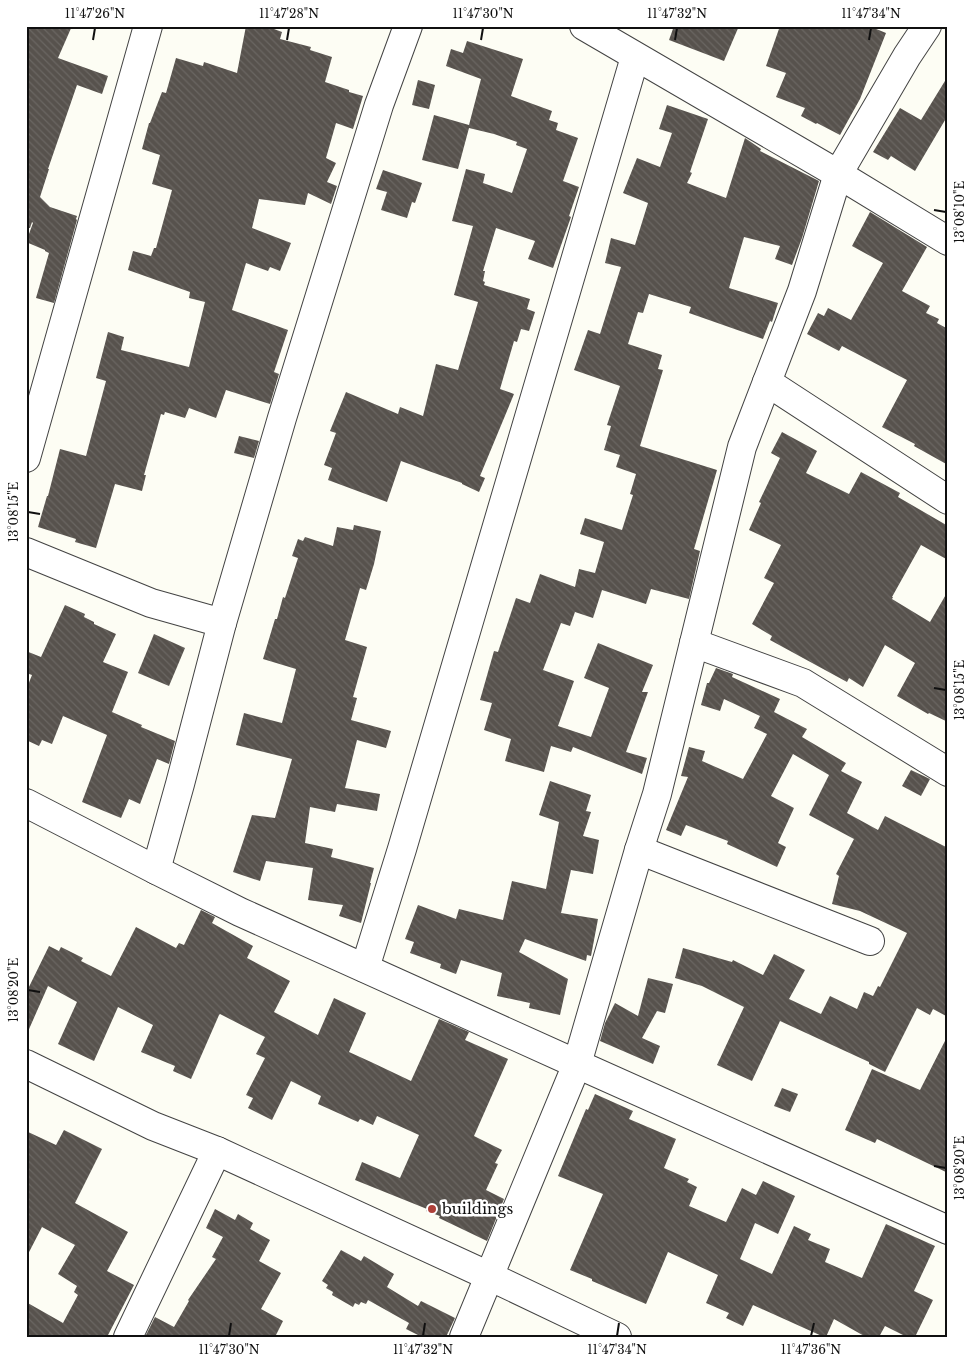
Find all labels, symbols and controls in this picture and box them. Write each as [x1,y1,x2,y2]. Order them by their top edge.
text: 11°47'26"N [65,6,125,21]
text: 11°47'28"N [259,6,319,21]
text: 11°47'30"N [452,6,514,21]
text: 11°47'32"N [647,6,707,21]
text: 11°47'34"N [841,6,901,21]
text: 13°08'10"E [952,181,967,243]
text: 13°08'15"E [6,481,21,542]
text: 13°08'15"E [952,659,967,720]
text: 13°08'20"E [6,958,21,1022]
text: 13°08'20"E [952,1136,967,1200]
place label: buildings [441,1199,513,1218]
marker: buildings [426,1203,438,1215]
text: 11°47'30"N [198,1342,260,1357]
text: 11°47'32"N [393,1342,453,1357]
text: 11°47'34"N [587,1342,647,1357]
text: 11°47'36"N [781,1342,841,1357]

